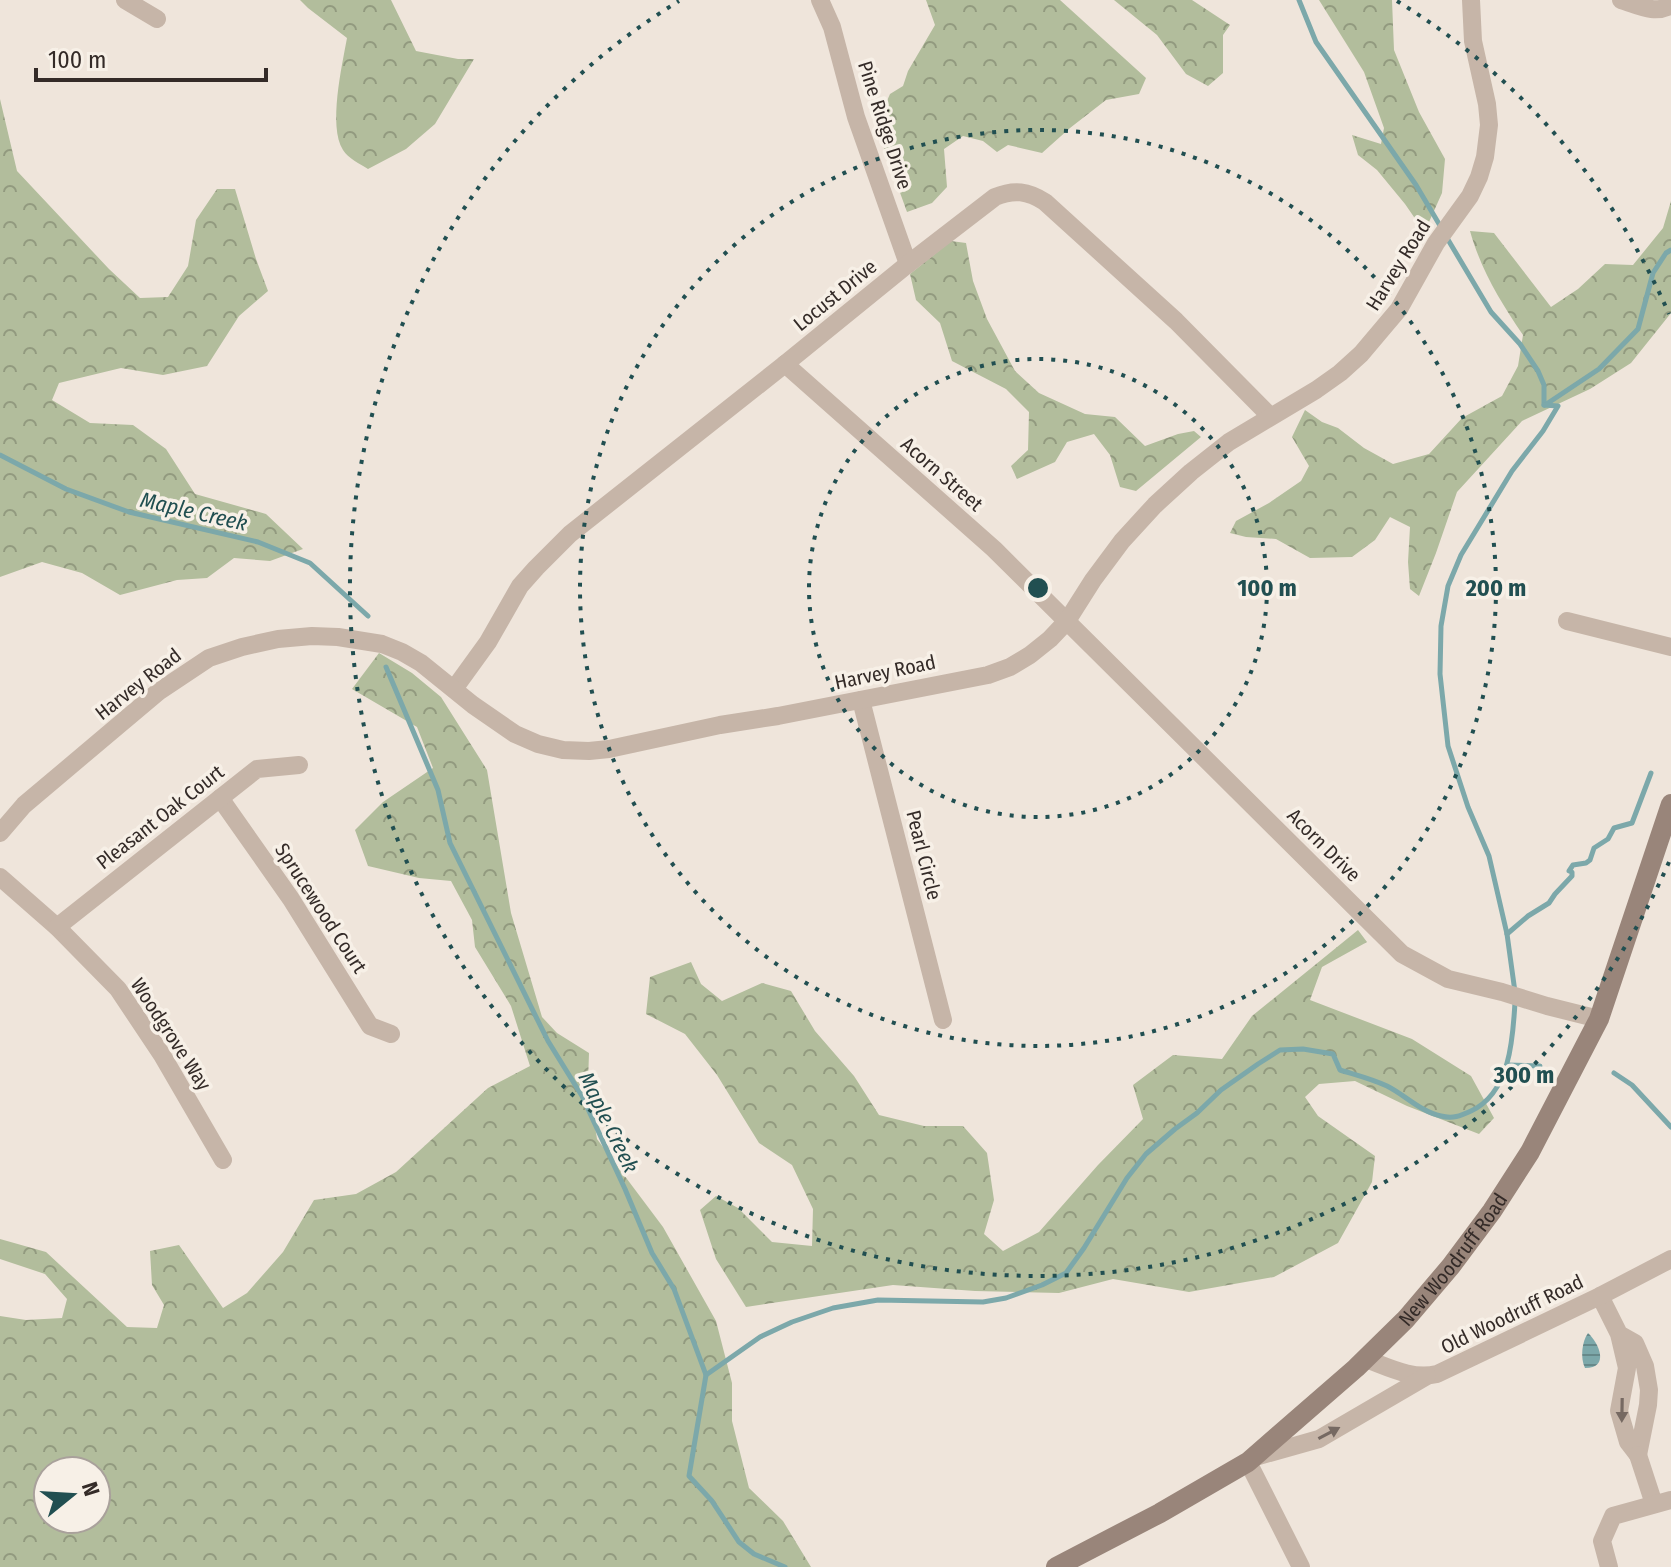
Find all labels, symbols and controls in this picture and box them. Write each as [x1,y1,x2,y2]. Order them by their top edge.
scale bar [36,32,266,82]
text: 100 m [48,46,106,74]
street label: Pine Ridge Drive [853,58,917,192]
street label: Harvey Road [1361,215,1435,315]
street label: Locust Drive [789,254,881,336]
street label: Acorn Street [896,432,988,516]
water label: Maple Creek [138,486,250,537]
centre of rings [1024,574,1052,602]
text: 100 m [1237,574,1297,602]
text: 200 m [1465,574,1526,602]
street label: Harvey Road [90,643,186,725]
street label: Harvey Road [832,650,938,694]
street label: Pleasant Oak Court [91,759,229,874]
street label: Acorn Drive [1282,803,1366,887]
street label: Pearl Circle [901,808,947,902]
street label: Sprucewood Court [270,839,372,978]
street label: Woodgrove Way [126,973,216,1095]
text: 300 m [1493,1061,1554,1089]
water label: Maple Creek [572,1067,645,1177]
street label: New Woodruff Road [1393,1189,1512,1331]
street label: Old Woodruff Road [1437,1269,1587,1359]
one-way arrow [1616,1398,1628,1423]
one-way arrow [1317,1426,1340,1440]
north arrow [32,1455,112,1535]
text: N [76,1479,105,1499]

